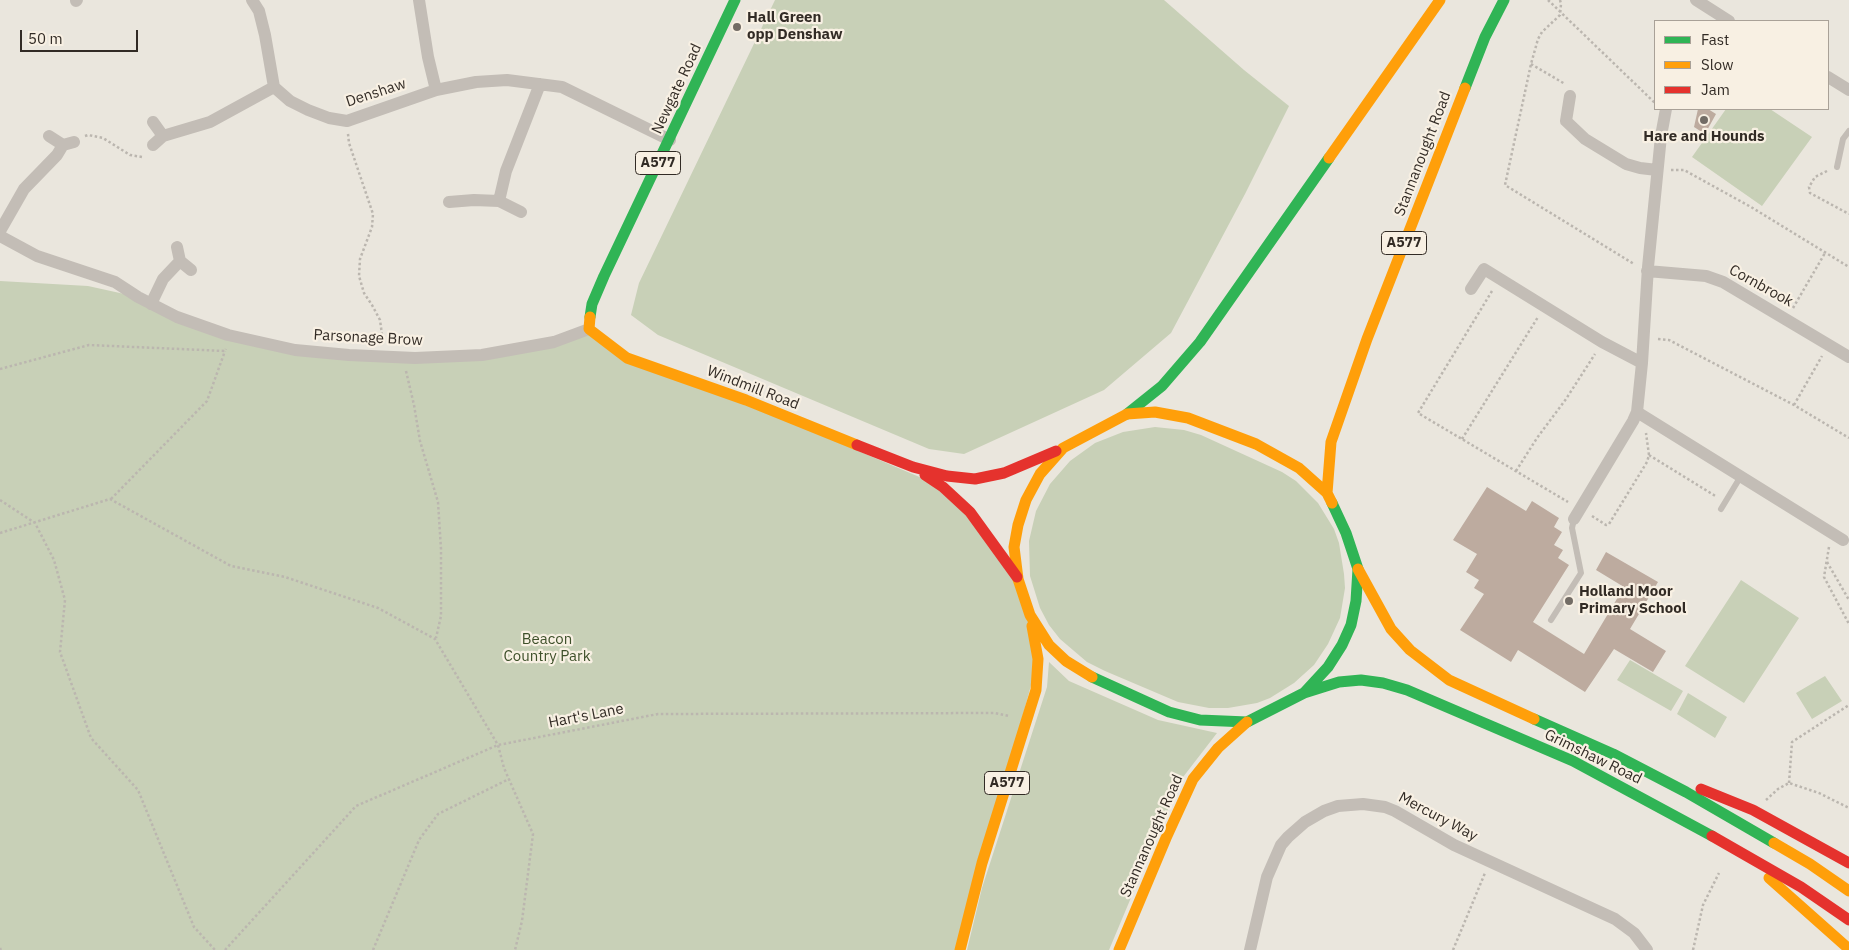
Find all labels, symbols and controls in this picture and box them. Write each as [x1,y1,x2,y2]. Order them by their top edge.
place label: Hall Green opp Denshaw [747,9,843,44]
scale bar [22,20,140,52]
legend [1654,20,1829,110]
marker: Hall Green opp Denshaw [731,21,743,33]
text: 50 m [28,29,63,48]
text: Fast [1701,30,1729,49]
street label: Newgate Road [648,41,706,137]
text: Slow [1701,55,1734,74]
street label: Denshaw [344,75,408,111]
text: Jam [1701,80,1730,99]
street label: Stannanought Road [1391,89,1455,219]
marker: Hare and Hounds [1698,114,1710,126]
place label: Hare and Hounds [1643,128,1765,146]
road number: A577 [636,152,680,174]
road number: A577 [1382,232,1426,254]
street label: Cornbrook [1726,261,1796,311]
street label: Parsonage Brow [313,326,423,350]
street label: Windmill Road [704,362,802,414]
place label: Holland Moor Primary School [1579,583,1686,618]
marker: Holland Moor Primary School [1563,595,1575,607]
park label: Beacon Country Park [503,631,591,666]
street label: Hart's Lane [547,700,625,732]
street label: Grimshaw Road [1541,726,1645,788]
road number: A577 [984,771,1030,794]
street label: Stannanought Road [1117,772,1187,900]
street label: Mercury Way [1395,789,1481,845]

